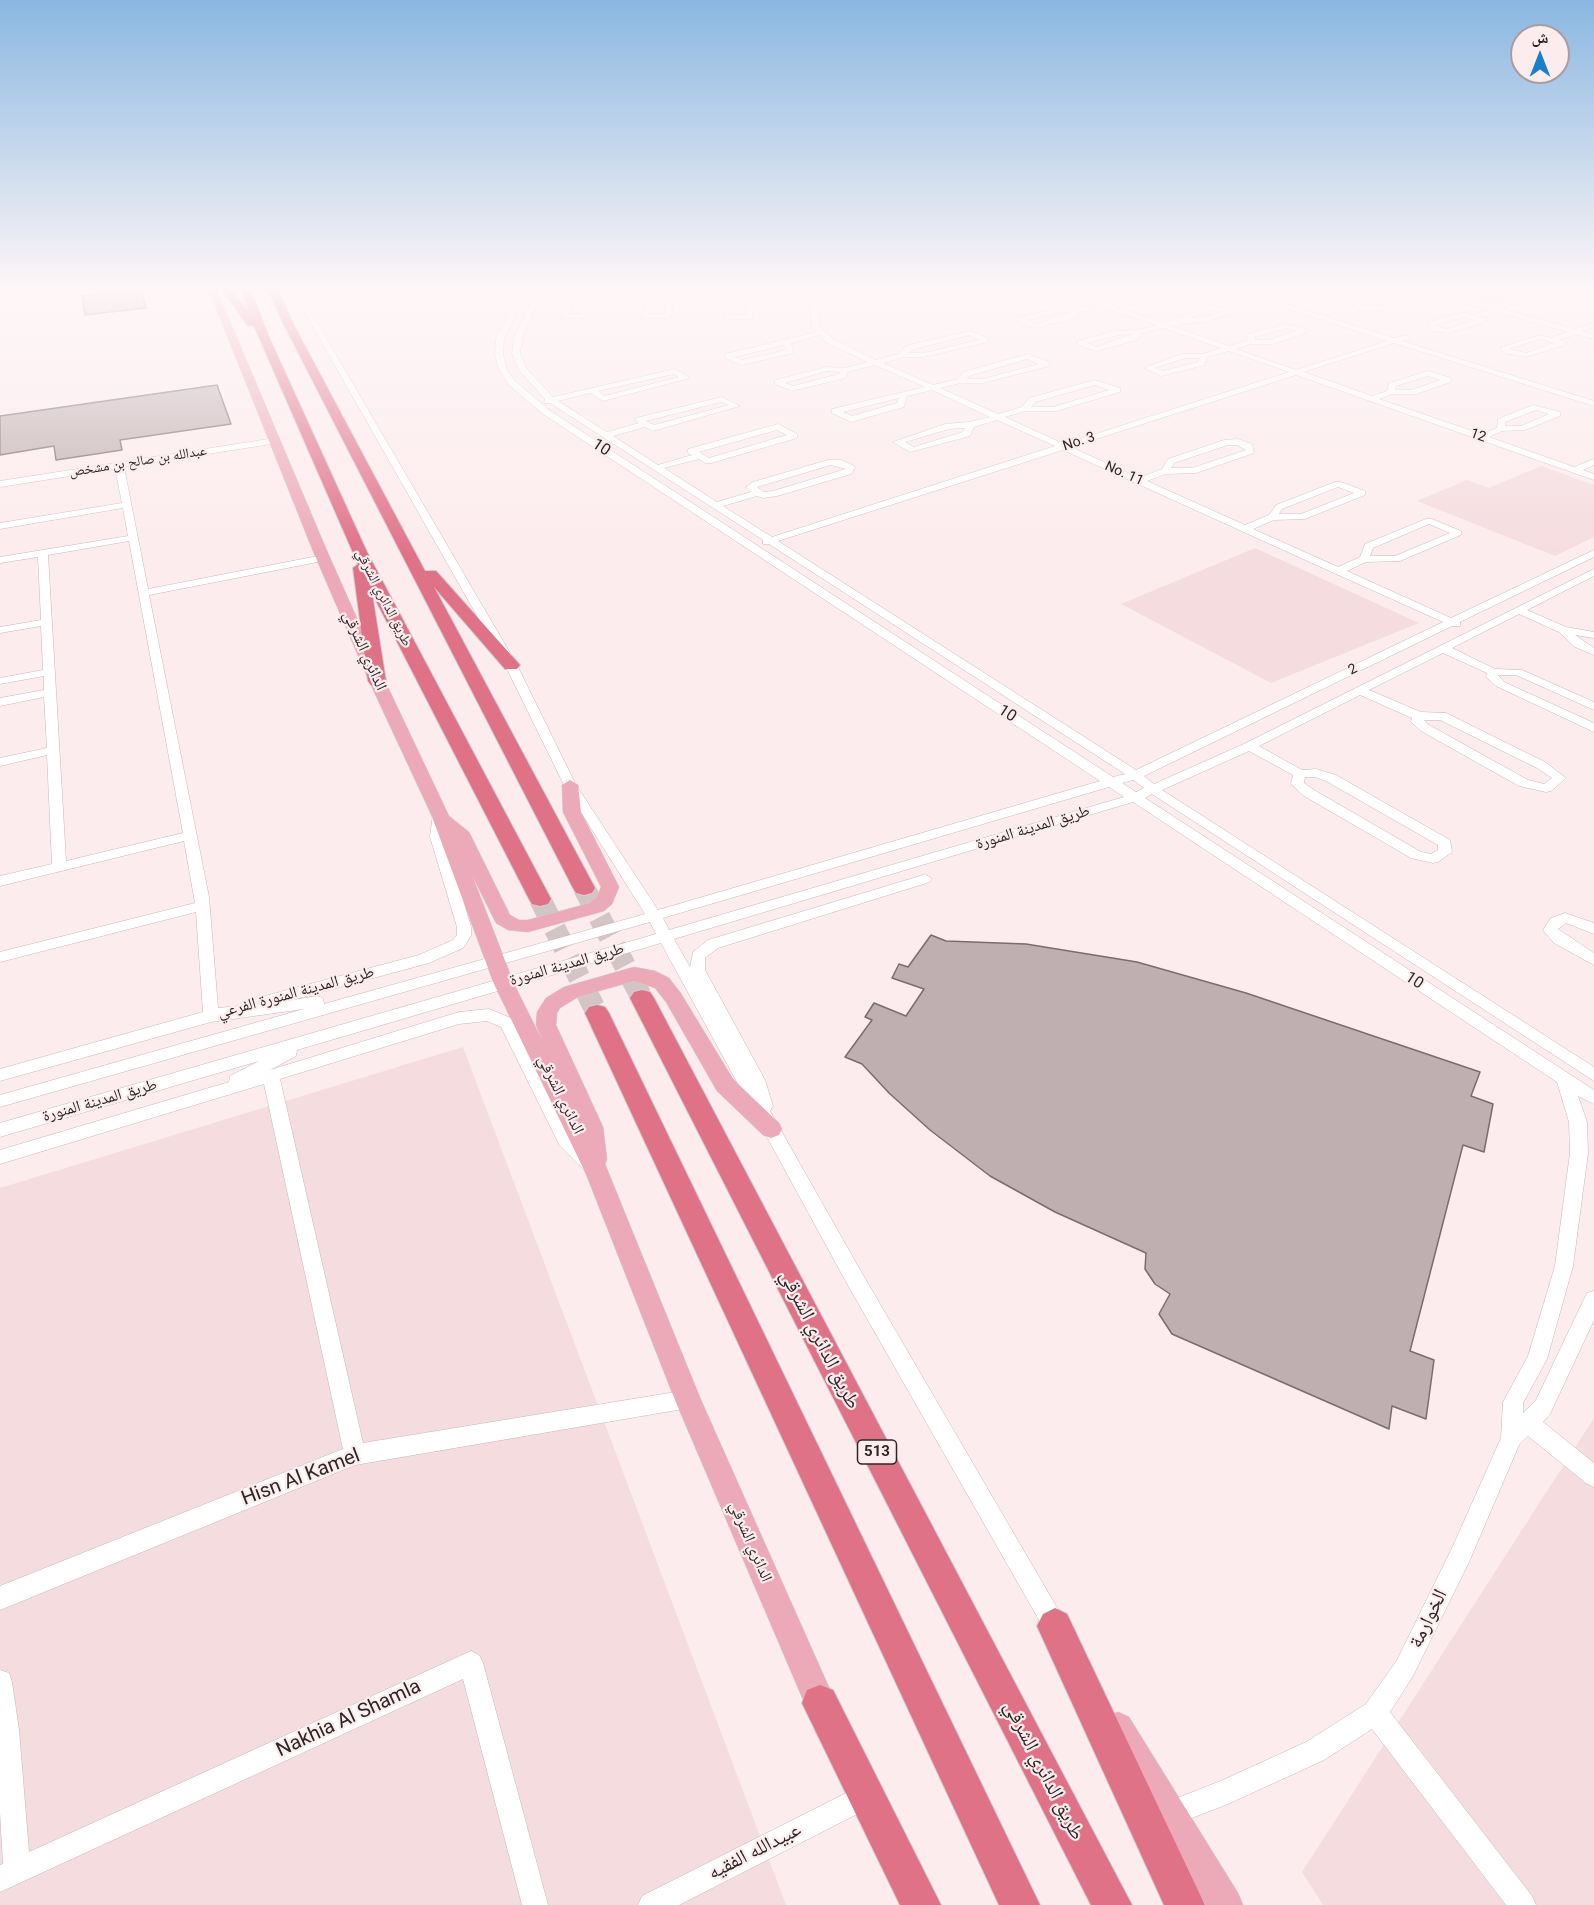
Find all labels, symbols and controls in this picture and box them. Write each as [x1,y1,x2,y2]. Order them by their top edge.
north arrow [1510,24,1570,84]
text: ش [1532,28,1548,47]
street label: 12 [1468,425,1488,447]
street label: No. 3 [1061,429,1097,455]
street label: 10 [588,435,614,461]
street label: عبدالله بن صالح بن مشخص [68,443,208,481]
street label: No. 11 [1102,458,1146,490]
street label: طريق الدائري الشرقي [351,547,415,649]
street label: الدائري الشرقي [338,608,390,694]
street label: 2 [1346,661,1360,679]
street label: 10 [994,701,1020,727]
street label: طريق المدينة المنورة [974,802,1092,854]
street label: طريق المدينة المنورة [508,939,626,991]
street label: طريق المدينة المنورة الفرعي [216,963,376,1023]
street label: 10 [1401,968,1427,994]
street label: الدائري الشرقي [533,1052,587,1138]
street label: طريق المدينة المنورة [41,1075,159,1127]
street label: طريق الدائري الشرقي [774,1267,864,1413]
road number: 513 [858,1440,896,1464]
street label: Hisn Al Kamel [238,1444,364,1512]
street label: الدائري الشرقي [724,1499,776,1585]
street label: الخوارمة [1405,1586,1453,1652]
street label: Nakhia Al Shamla [273,1675,425,1763]
street label: طريق الدائري الشرقي [998,1698,1088,1844]
street label: عبيدالله الفقيه [704,1818,806,1886]

